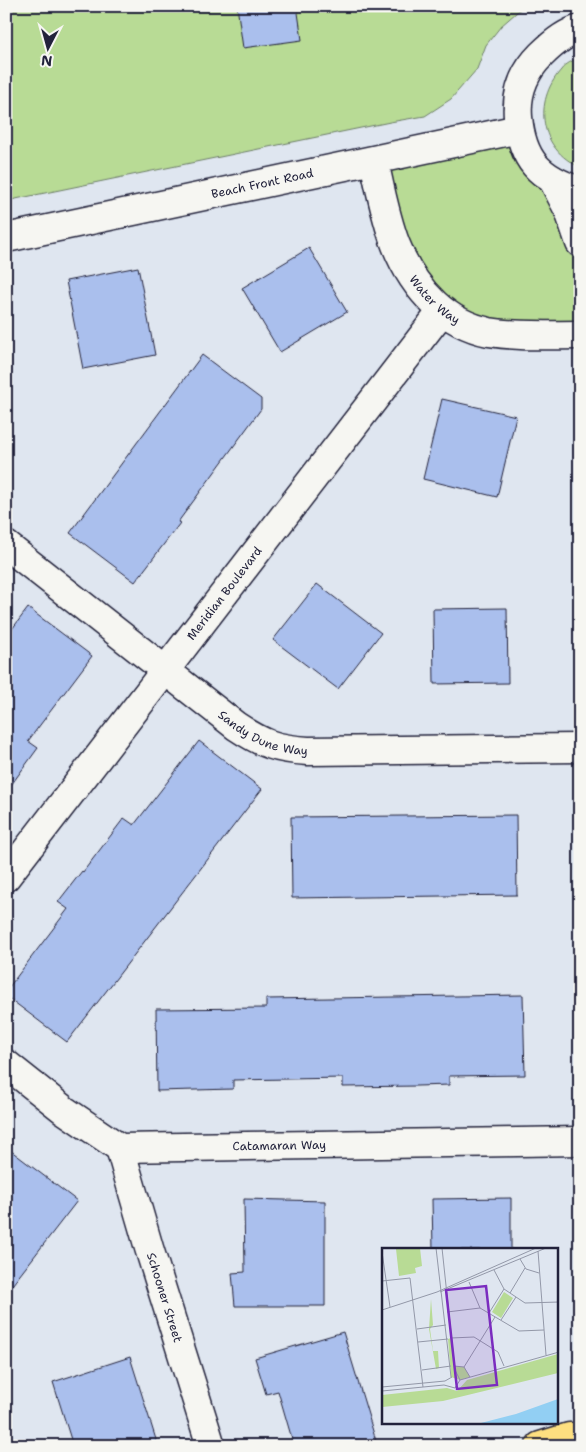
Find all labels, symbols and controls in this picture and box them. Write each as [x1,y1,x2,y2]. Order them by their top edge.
north arrow [22,22,72,72]
text: N [40,51,53,70]
street label: Beach Front Road [210,165,315,202]
street label: Water Way [406,272,463,328]
street label: Meridian Boulevard [183,543,266,643]
street label: Sandy Dune Way [215,707,308,759]
street label: Catamaran Way [232,1137,326,1154]
inset map [382,1248,558,1424]
street label: Schooner Street [143,1251,186,1344]

